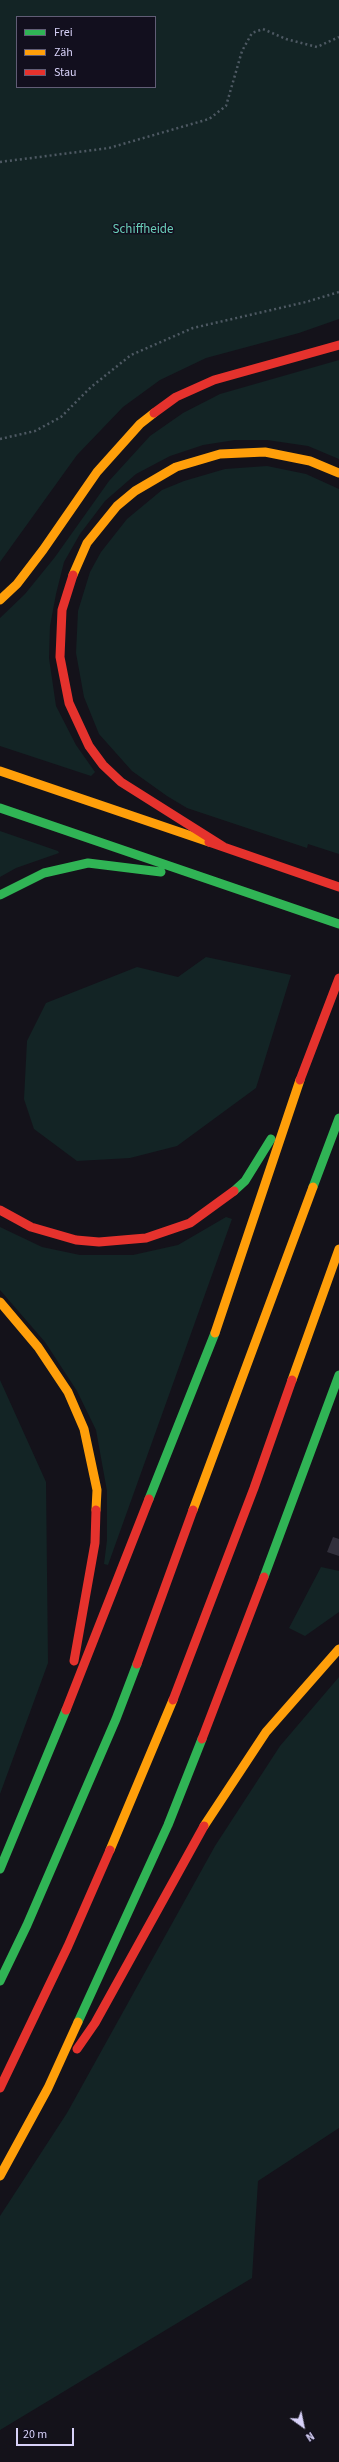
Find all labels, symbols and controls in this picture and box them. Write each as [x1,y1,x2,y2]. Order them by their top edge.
legend [16,16,156,88]
text: Frei [54,24,73,41]
text: Zäh [54,44,73,61]
text: Stau [54,64,77,81]
park label: Schiffheide [112,222,174,238]
north arrow [283,2406,323,2446]
scale bar [18,2420,76,2446]
text: 20 m [23,2426,47,2443]
text: N [303,2428,317,2445]

